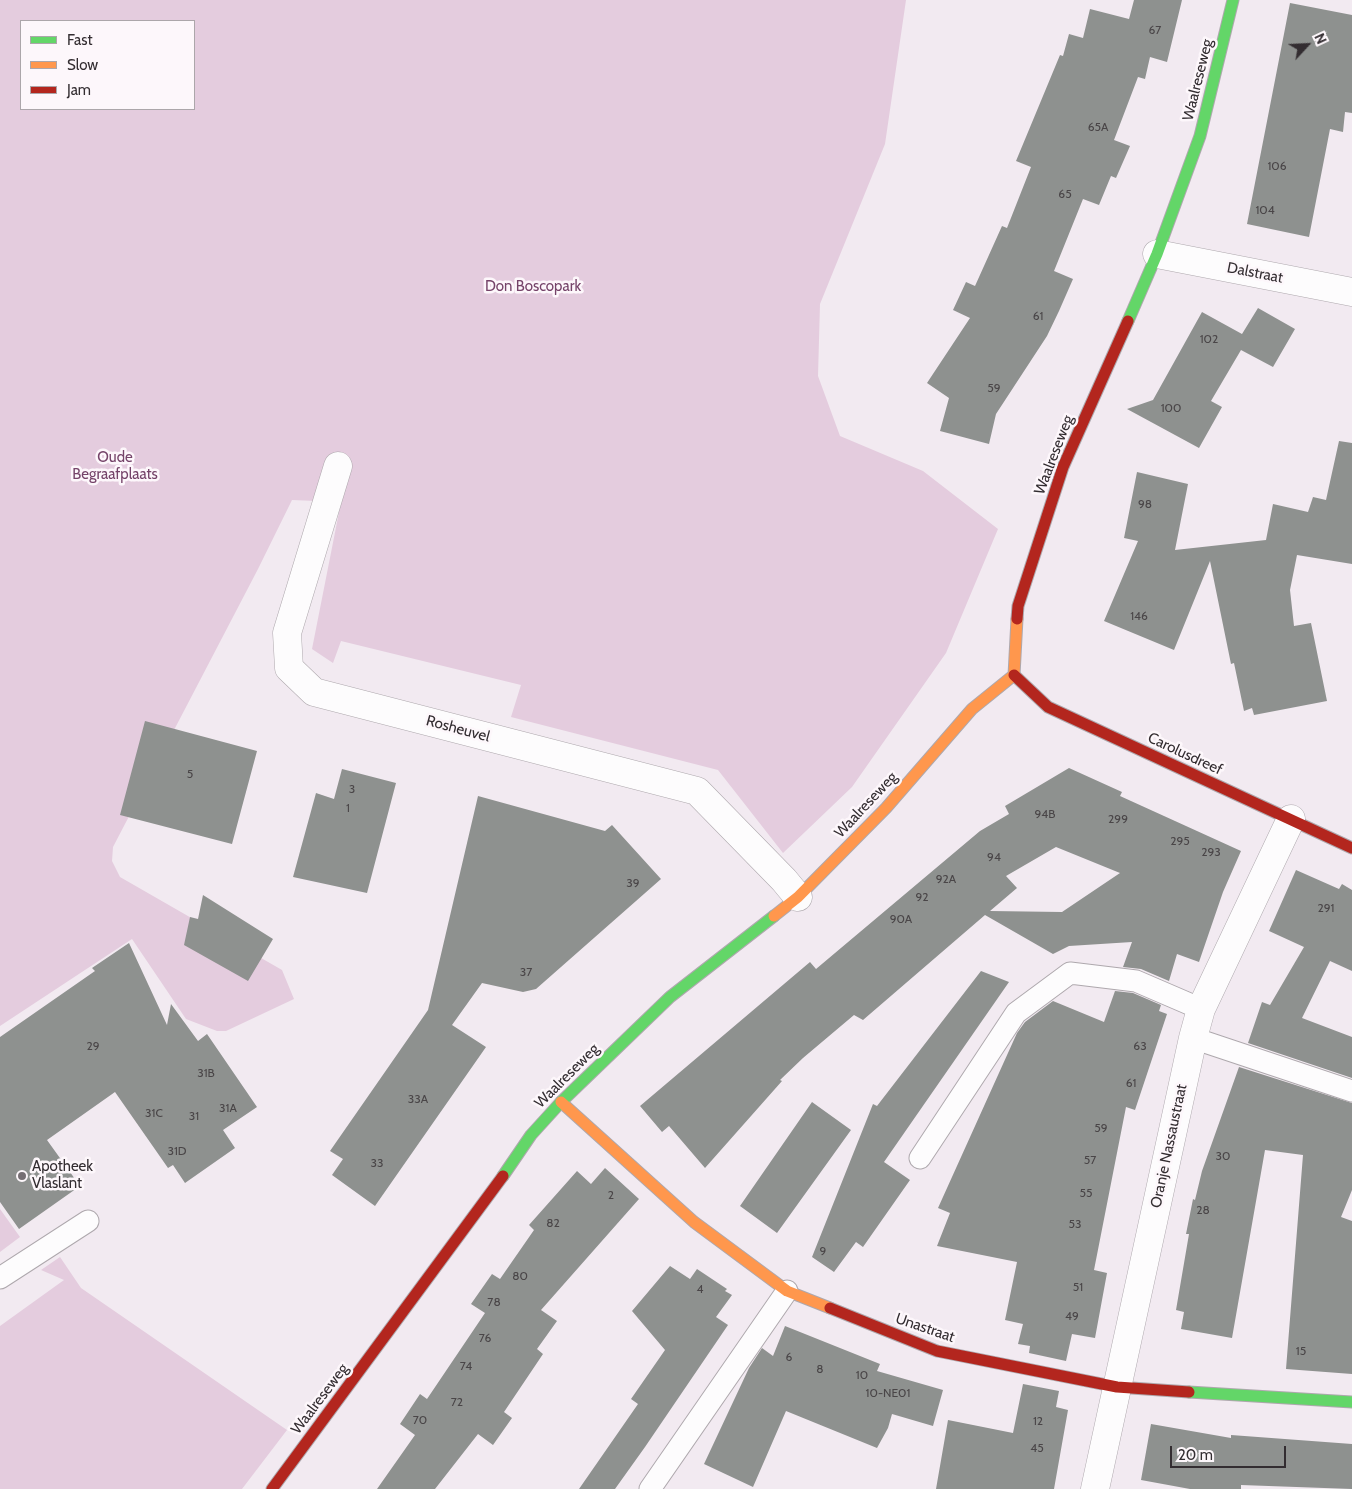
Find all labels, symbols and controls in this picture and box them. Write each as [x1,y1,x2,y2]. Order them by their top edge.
legend [20,20,195,110]
north arrow [1282,20,1332,70]
house number: 67 [1149,23,1161,37]
text: N [1310,30,1331,47]
text: Fast [67,31,92,49]
street label: Waalreseweg [1179,37,1217,123]
text: Slow [67,56,98,74]
text: Jam [67,81,91,99]
house number: 65A [1088,120,1108,134]
house number: 106 [1267,159,1287,173]
house number: 65 [1058,187,1072,201]
house number: 104 [1255,203,1275,217]
street label: Dalstraat [1225,259,1285,287]
park label: Don Boscopark [485,278,581,296]
house number: 61 [1033,309,1043,323]
house number: 102 [1200,332,1218,346]
house number: 59 [987,381,1001,395]
house number: 100 [1161,401,1181,415]
street label: Waalreseweg [1031,413,1077,497]
park label: Oude Begraafplaats [72,449,158,484]
house number: 98 [1138,497,1152,511]
house number: 146 [1130,609,1148,623]
street label: Rosheuvel [424,712,492,746]
street label: Carolusdreef [1145,729,1225,779]
house number: 5 [187,767,193,781]
street label: Waalreseweg [831,768,901,842]
house number: 3 [349,782,355,796]
house number: 1 [346,801,350,815]
house number: 94B [1035,807,1055,821]
house number: 299 [1108,812,1128,826]
house number: 295 [1170,834,1190,848]
house number: 293 [1201,845,1221,859]
house number: 94 [987,850,1001,864]
house number: 92A [936,872,956,886]
house number: 39 [626,876,640,890]
house number: 92 [915,890,929,904]
house number: 291 [1317,901,1335,915]
house number: 90A [890,912,912,926]
house number: 37 [520,965,532,979]
house number: 29 [86,1039,100,1053]
house number: 63 [1133,1039,1147,1053]
street label: Waalreseweg [531,1040,603,1112]
house number: 31B [197,1066,215,1080]
house number: 61 [1126,1076,1136,1090]
street label: Oranje Nassaustraat [1147,1082,1191,1210]
house number: 33A [408,1092,428,1106]
house number: 31A [219,1101,237,1115]
house number: 31C [145,1106,163,1120]
house number: 31 [189,1109,199,1123]
house number: 59 [1094,1121,1108,1135]
house number: 31D [167,1144,187,1158]
house number: 30 [1216,1149,1230,1163]
house number: 57 [1084,1153,1096,1167]
house number: 33 [371,1156,383,1170]
place label: Apotheek Vlaslant [32,1158,93,1193]
marker: Apotheek Vlaslant [16,1170,28,1182]
house number: 55 [1080,1186,1092,1200]
house number: 2 [608,1188,614,1202]
house number: 28 [1196,1203,1210,1217]
house number: 82 [546,1216,560,1230]
house number: 53 [1069,1217,1081,1231]
house number: 9 [820,1244,826,1258]
house number: 80 [512,1269,528,1283]
house number: 51 [1073,1280,1083,1294]
house number: 4 [697,1282,703,1296]
house number: 78 [487,1295,501,1309]
street label: Unastraat [893,1309,957,1347]
house number: 49 [1065,1309,1079,1323]
house number: 76 [479,1331,491,1345]
house number: 15 [1296,1344,1306,1358]
house number: 6 [786,1350,792,1364]
house number: 74 [460,1359,472,1373]
street label: Waalreseweg [288,1360,352,1438]
house number: 8 [816,1362,824,1376]
house number: 10 [856,1368,868,1382]
house number: 10-NE01 [866,1386,910,1400]
house number: 72 [451,1395,463,1409]
house number: 70 [413,1413,427,1427]
house number: 12 [1033,1414,1043,1428]
scale bar [1172,1436,1288,1468]
house number: 45 [1030,1441,1044,1455]
text: 20 m [1178,1446,1213,1464]

